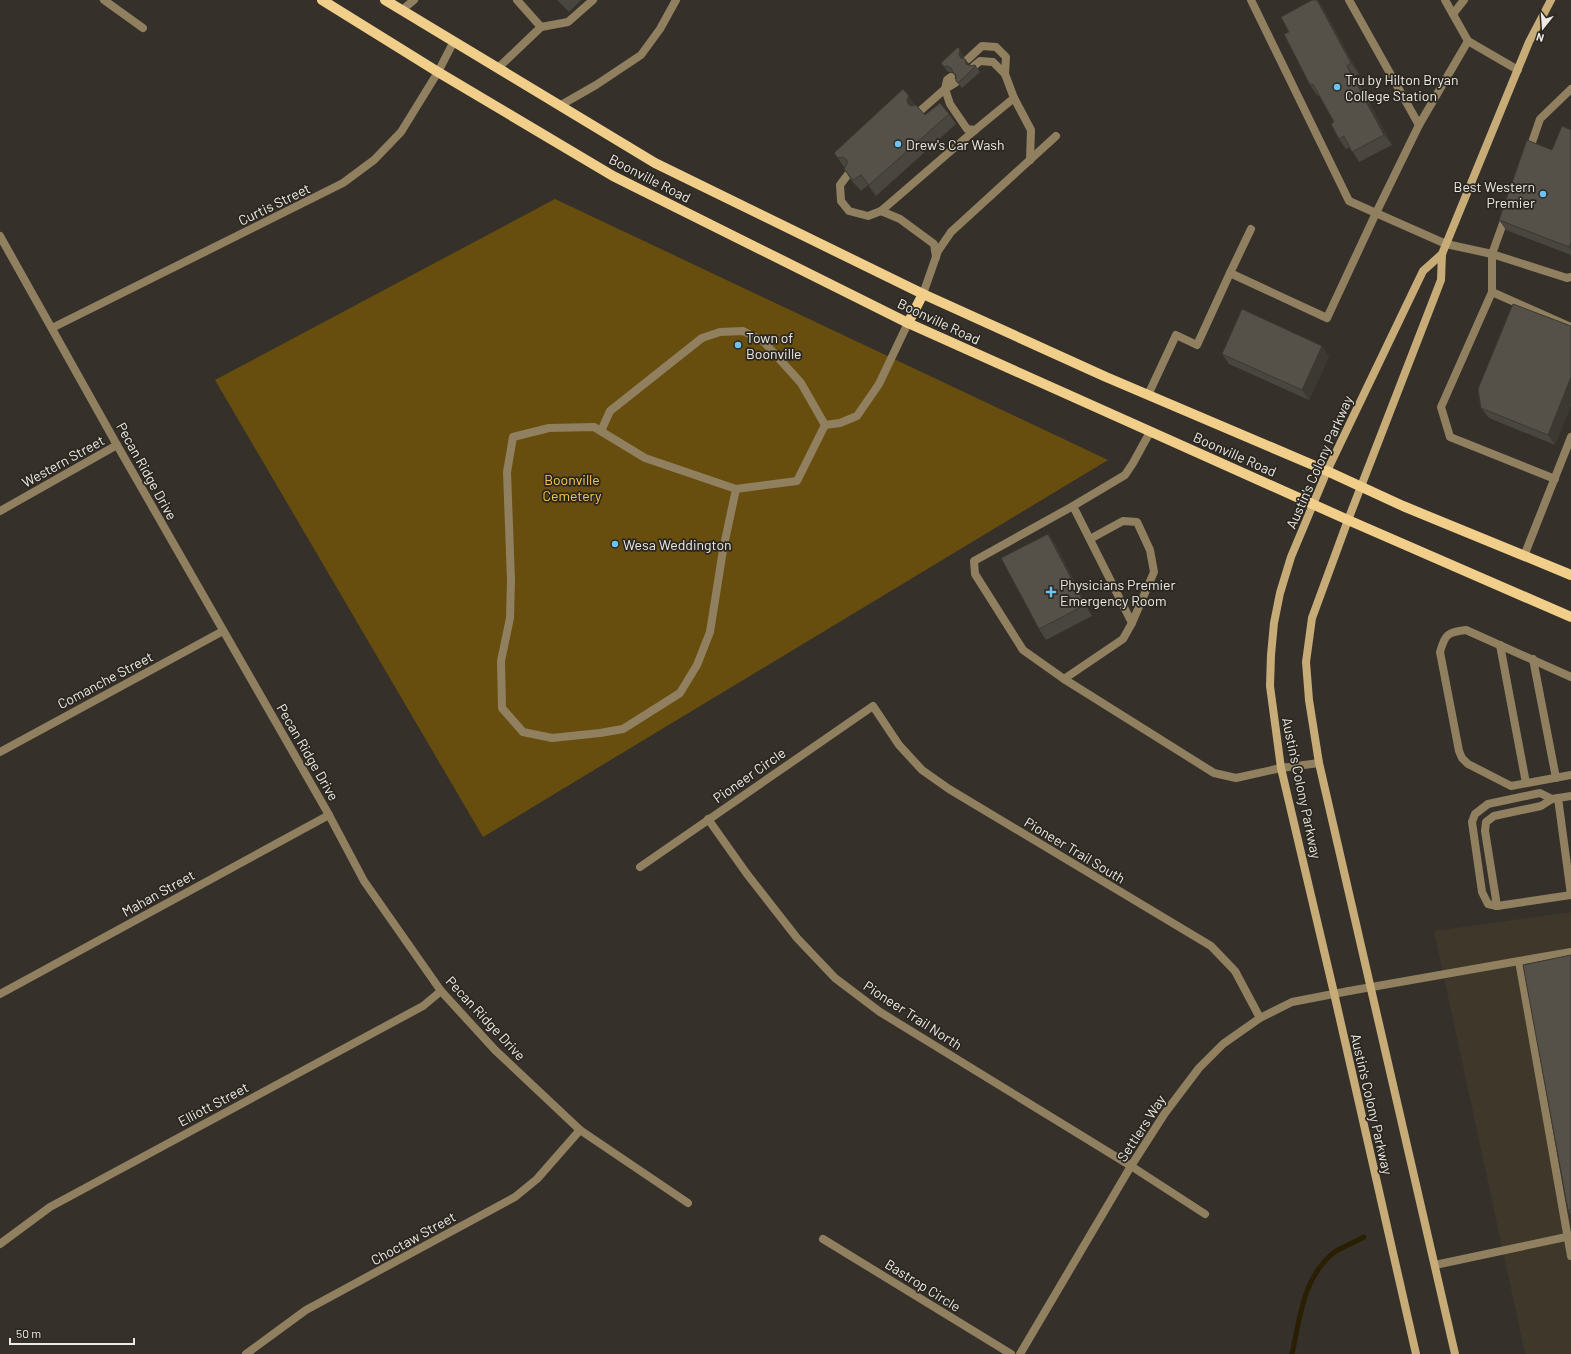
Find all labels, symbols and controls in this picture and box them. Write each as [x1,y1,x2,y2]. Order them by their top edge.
north arrow [1523,8,1563,48]
text: N [1535,31,1545,45]
place label: Tru by Hilton Bryan College Station [1345,71,1458,104]
marker: Tru by Hilton Bryan College Station [1332,82,1342,92]
place label: Drew's Car Wash [906,136,1005,153]
marker: Drew's Car Wash [893,139,903,149]
street label: Boonville Road [606,150,694,206]
place label: Best Western Premier [1454,178,1535,211]
street label: Curtis Street [235,179,313,229]
marker: Best Western Premier [1538,189,1548,199]
street label: Boonville Road [895,294,983,348]
place label: Town of Boonville [746,329,802,362]
marker: Town of Boonville [733,340,743,350]
street label: Austin's Colony Parkway [1282,392,1356,531]
street label: Pecan Ridge Drive [113,419,181,523]
street label: Boonville Road [1191,428,1279,480]
street label: Western Street [19,431,107,491]
park label: Boonville Cemetery [542,471,602,504]
place label: Wesa Weddington [623,536,732,553]
marker: Wesa Weddington [610,539,620,549]
place label: Physicians Premier Emergency Room [1060,576,1176,609]
marker: Physicians Premier Emergency Room [1045,586,1057,598]
street label: Comanche Street [54,648,156,712]
street label: Pecan Ridge Drive [273,701,343,803]
street label: Austin's Colony Parkway [1279,716,1325,861]
street label: Pioneer Circle [709,744,789,806]
street label: Pioneer Trail South [1021,813,1129,887]
street label: Mahan Street [119,866,197,920]
street label: Pecan Ridge Drive [443,972,529,1064]
street label: Pioneer Trail North [861,977,965,1053]
street label: Austin's Colony Parkway [1348,1032,1397,1177]
street label: Elliott Street [175,1078,251,1130]
street label: Settlers Way [1113,1091,1169,1165]
street label: Choctaw Street [368,1208,458,1268]
street label: Bastrop Circle [882,1255,964,1315]
scale bar [10,1320,134,1346]
text: 50 m [16,1326,41,1340]

